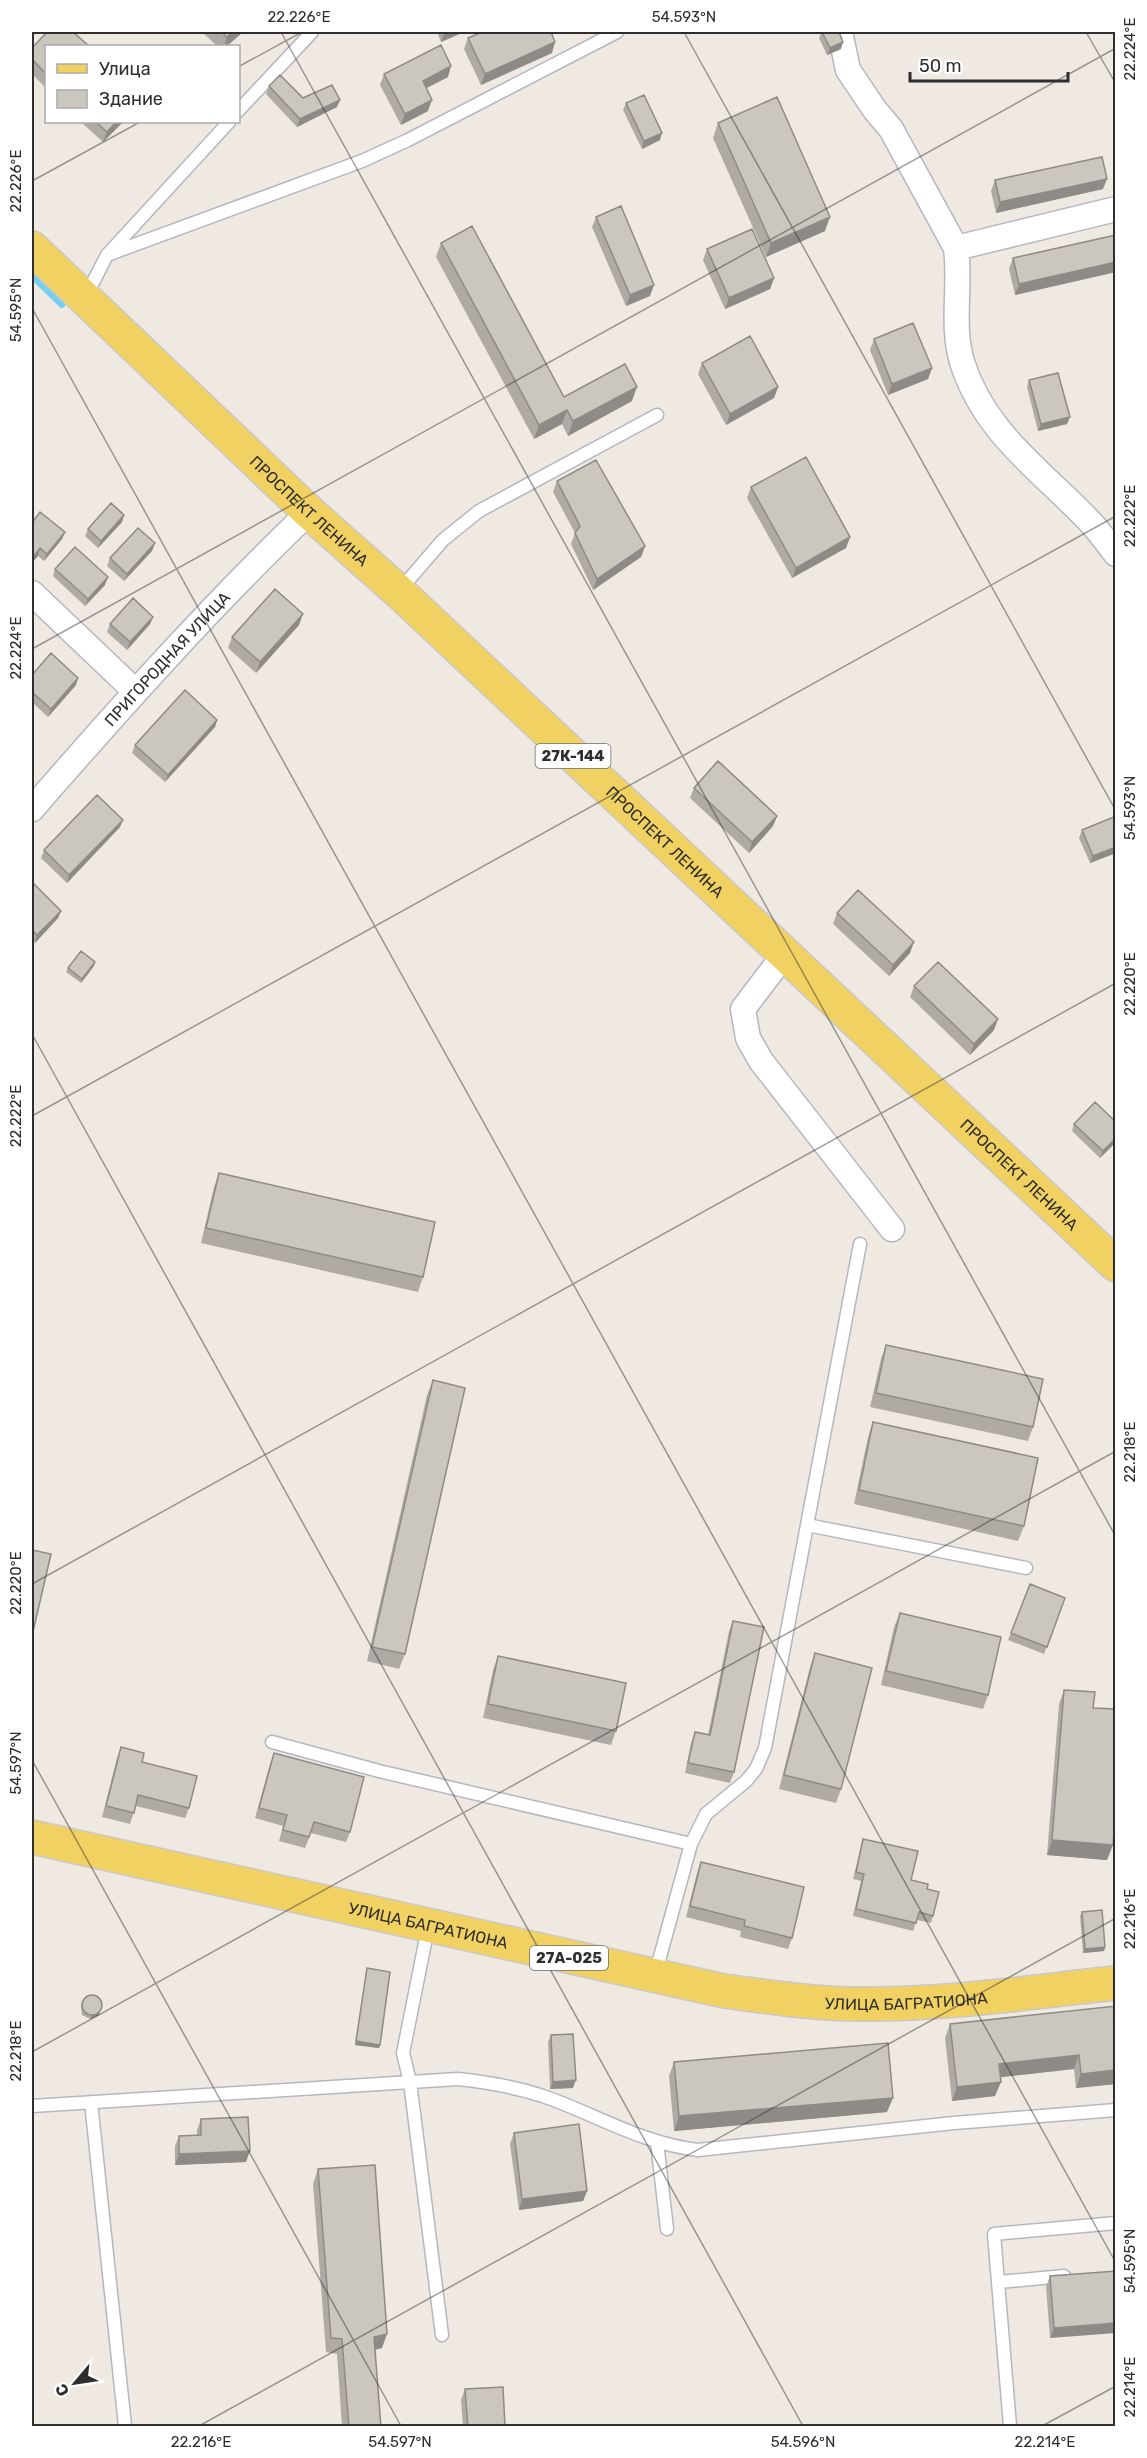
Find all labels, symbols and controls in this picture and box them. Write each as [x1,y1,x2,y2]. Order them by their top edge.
text: 22.226°E [268,8,330,26]
text: 54.593°N [652,8,716,26]
text: 22.224°E [1121,17,1139,81]
legend [45,45,240,123]
scale bar [910,45,1068,83]
text: 50 m [919,55,962,77]
text: Улица [99,58,151,80]
text: Здание [99,88,163,110]
text: 22.226°E [7,150,25,212]
text: 54.595°N [7,278,25,342]
street label: ПРОСПЕКТ ЛЕНИНА [246,452,372,570]
text: 22.222°E [1121,485,1139,547]
street label: ПРИГОРОДНАЯ УЛИЦА [101,588,234,730]
text: 22.224°E [7,616,25,680]
road number: 27К-144 [536,744,610,768]
text: 54.593°N [1121,776,1139,840]
street label: ПРОСПЕКТ ЛЕНИНА [602,782,728,902]
text: 22.220°E [1121,952,1139,1016]
text: 22.222°E [7,1085,25,1147]
street label: ПРОСПЕКТ ЛЕНИНА [956,1115,1082,1235]
text: 22.218°E [1121,1421,1139,1483]
text: 22.220°E [7,1551,25,1615]
text: 54.597°N [7,1731,25,1795]
text: 22.216°E [1121,1889,1139,1949]
street label: УЛИЦА БАГРАТИОНА [347,1899,510,1953]
road number: 27А-025 [530,1946,608,1970]
street label: УЛИЦА БАГРАТИОНА [824,1988,989,2014]
text: 22.218°E [7,2020,25,2082]
text: 54.595°N [1121,2229,1139,2293]
north arrow [45,2353,105,2413]
text: 22.214°E [1121,2357,1139,2417]
text: С [51,2381,73,2400]
text: 22.216°E [171,2433,231,2451]
text: 54.597°N [368,2433,432,2451]
text: 54.596°N [771,2433,835,2451]
text: 22.214°E [1015,2433,1075,2451]

